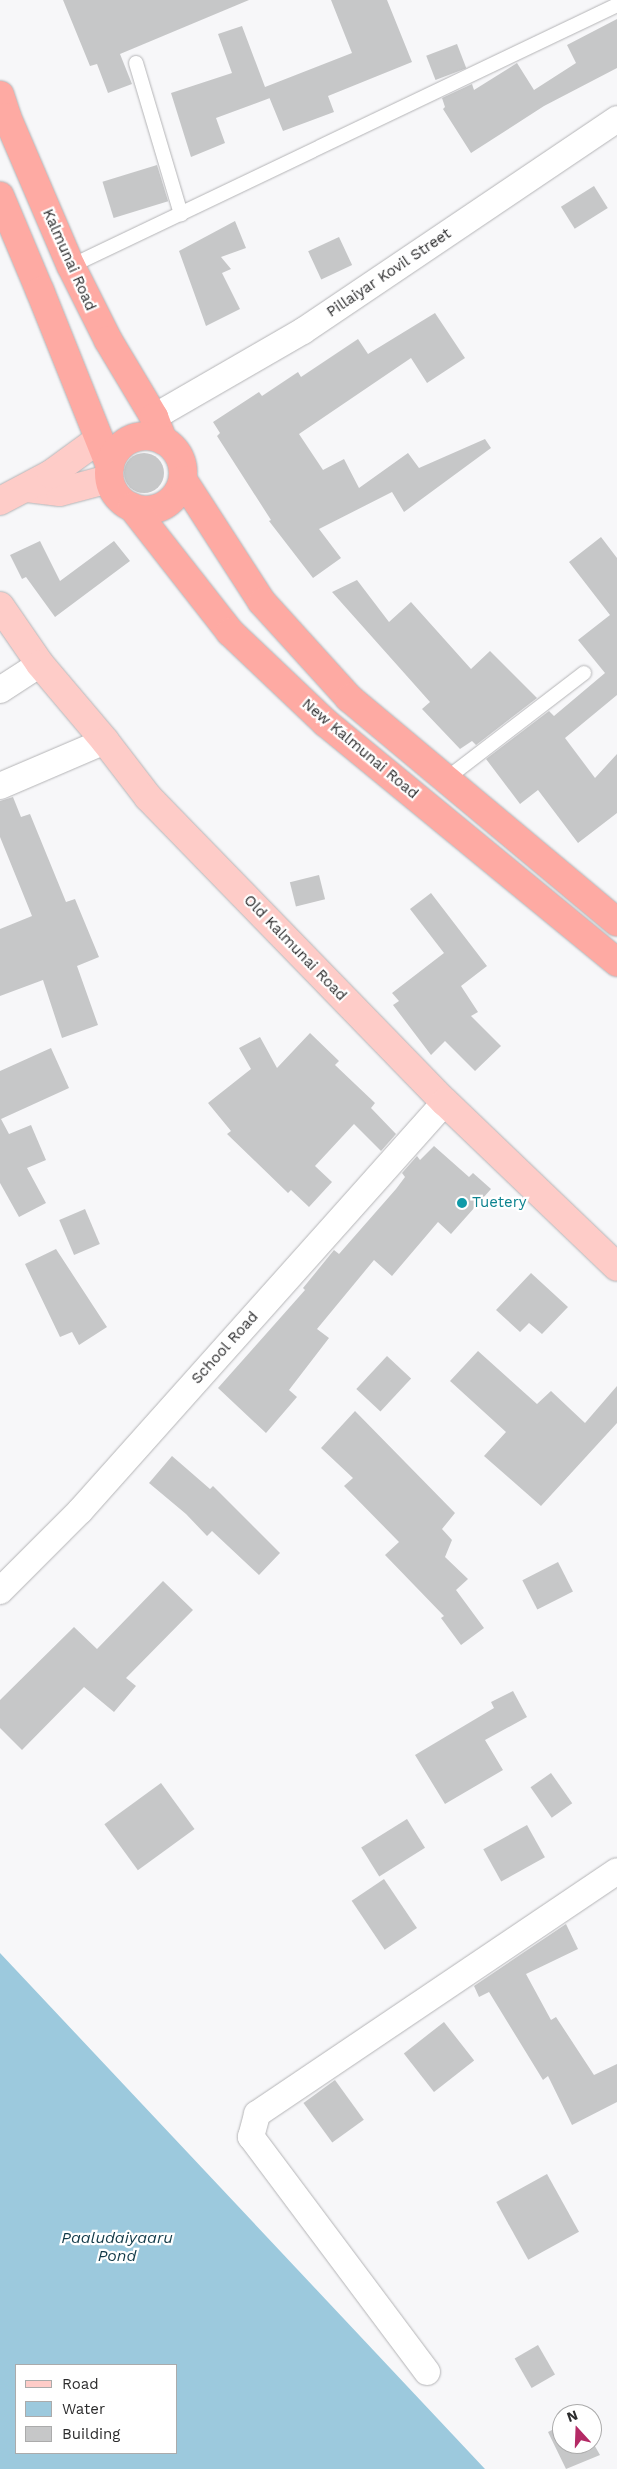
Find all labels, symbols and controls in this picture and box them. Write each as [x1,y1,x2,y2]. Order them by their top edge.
street label: Kalmunai Road [38,206,100,314]
street label: Pillaiyar Kovil Street [323,224,455,322]
street label: New Kalmunai Road [298,695,422,803]
street label: Old Kalmunai Road [240,891,350,1005]
place label: Tuetery [472,1194,527,1212]
marker: Tuetery [456,1197,468,1209]
street label: School Road [188,1308,262,1388]
water label: Paaludaiyaaru Pond [61,2228,173,2266]
legend [15,2364,178,2454]
text: Road [62,2375,99,2393]
text: Water [62,2400,105,2418]
north arrow [552,2404,602,2454]
text: N [565,2407,580,2425]
text: Building [62,2425,120,2443]

